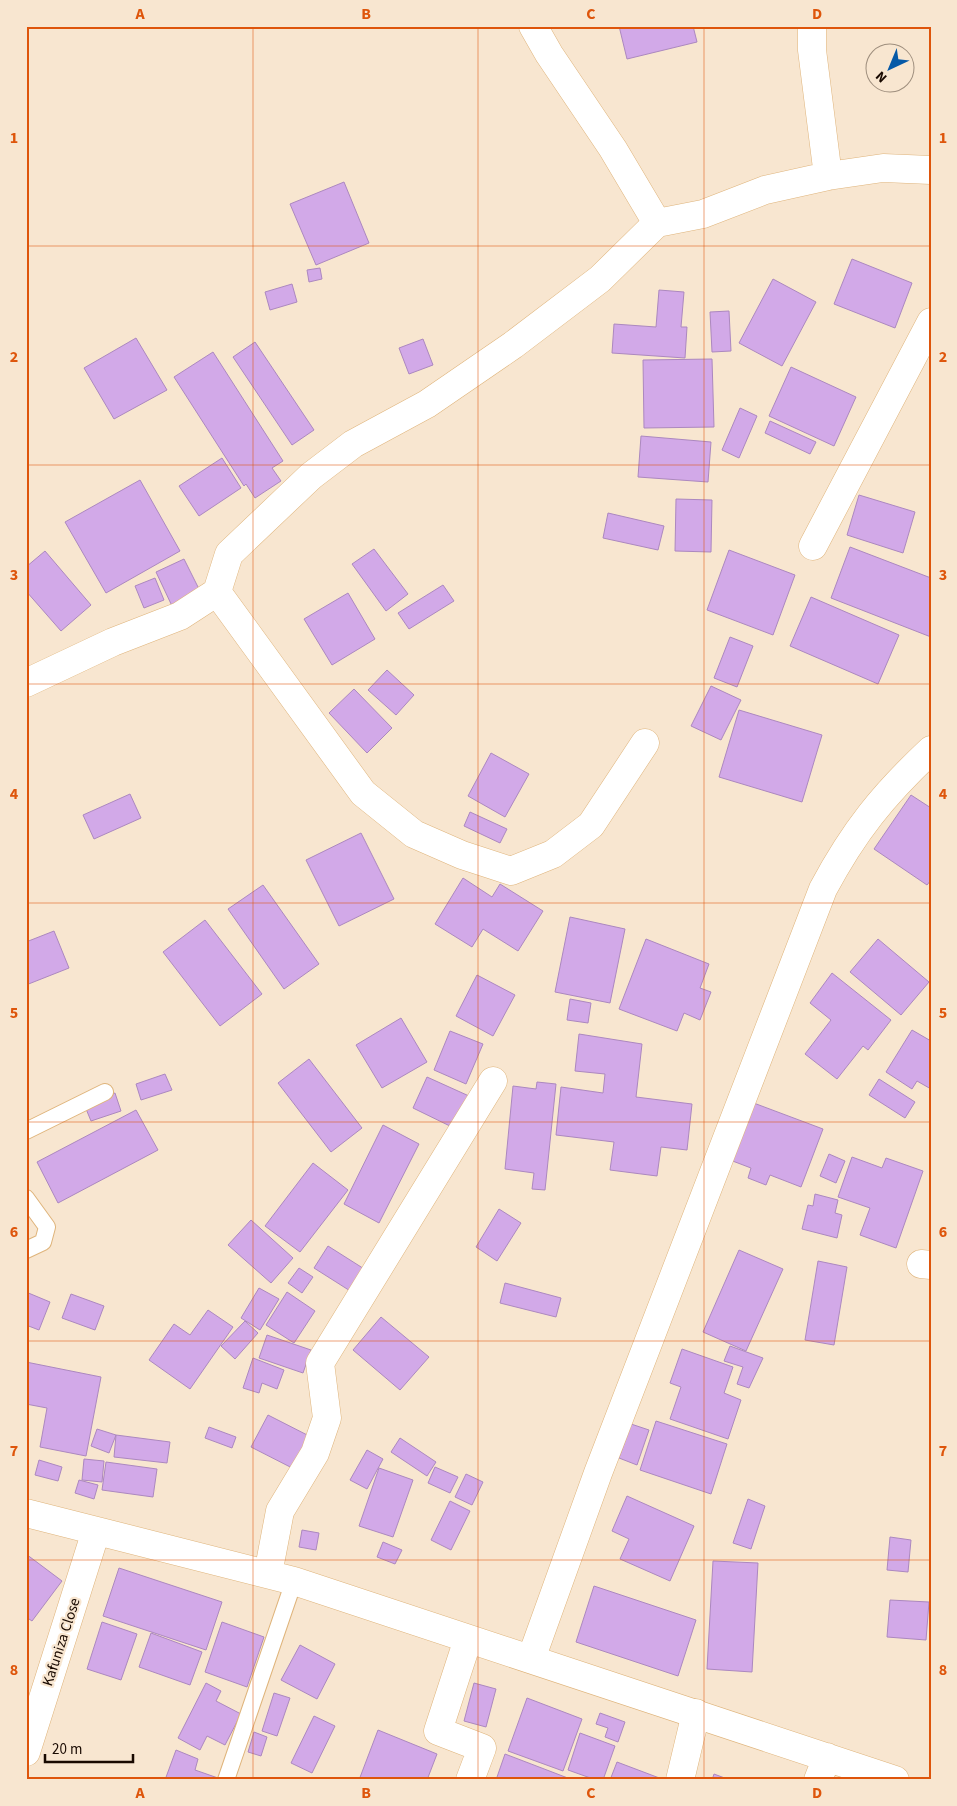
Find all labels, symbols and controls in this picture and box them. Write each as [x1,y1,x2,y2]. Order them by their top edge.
text: A [134,3,145,25]
text: B [361,3,371,25]
text: C [586,3,596,25]
text: D [812,3,822,25]
north arrow [864,42,914,92]
text: N [871,66,892,87]
text: 1 [10,127,18,149]
text: 1 [939,127,947,149]
text: 2 [10,346,18,368]
text: 2 [939,346,947,368]
text: 3 [10,564,18,586]
text: 3 [939,564,947,586]
text: 4 [10,783,19,805]
text: 4 [939,783,948,805]
text: 5 [10,1002,18,1024]
text: 5 [939,1002,947,1024]
text: 6 [10,1221,18,1243]
text: 6 [939,1221,947,1243]
text: 7 [10,1440,18,1462]
text: 7 [939,1440,947,1462]
street label: Kafuniza Close [37,1595,86,1689]
text: 8 [10,1659,18,1681]
text: 8 [939,1659,947,1681]
scale bar [45,1731,132,1763]
text: 20 m [52,1739,82,1760]
text: A [134,1782,145,1804]
text: B [361,1782,371,1804]
text: C [586,1782,596,1804]
text: D [812,1782,822,1804]

